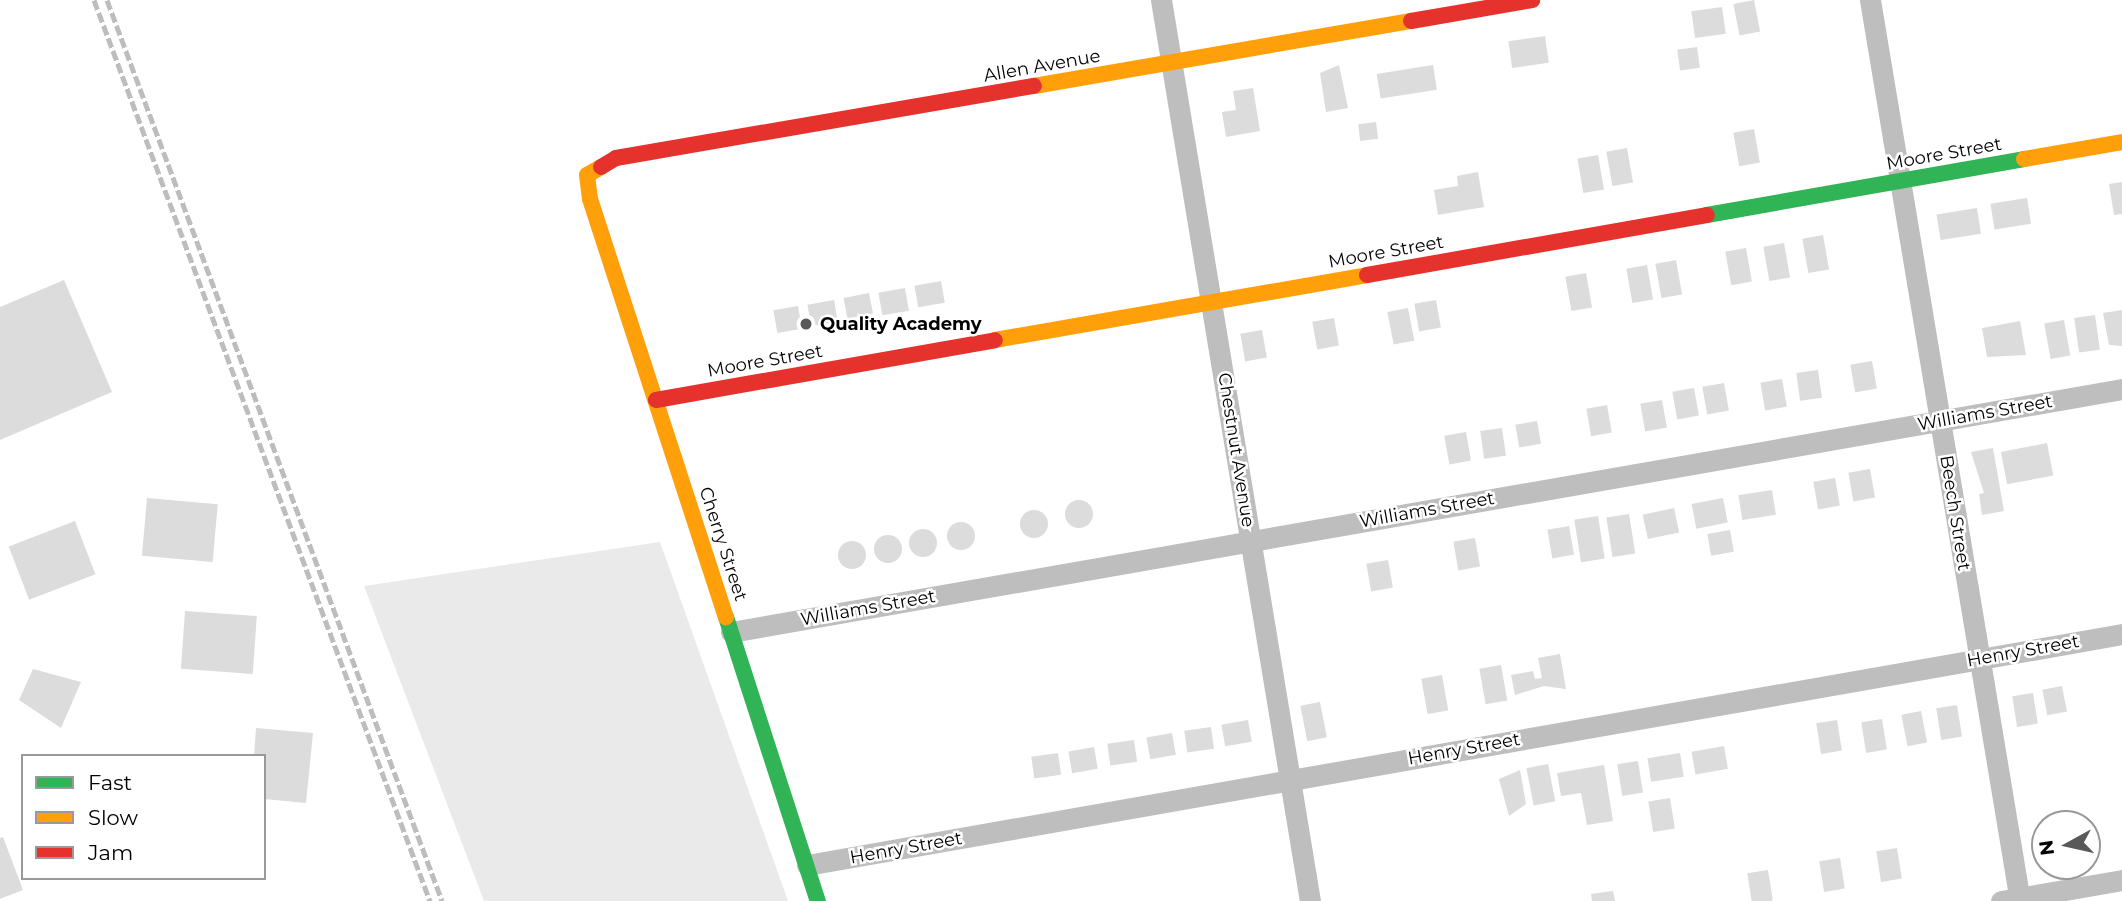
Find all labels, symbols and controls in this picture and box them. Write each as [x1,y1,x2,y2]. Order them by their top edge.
street label: Allen Avenue [982,45,1102,87]
street label: Moore Street [1885,133,2003,175]
street label: Moore Street [1327,231,1445,273]
place label: Quality Academy [820,313,982,335]
marker: Quality Academy [798,316,814,332]
street label: Moore Street [706,340,824,382]
street label: Chestnut Avenue [1213,371,1259,529]
street label: Williams Street [1916,390,2054,436]
street label: Beech Street [1935,454,1975,572]
street label: Cherry Street [694,484,752,604]
street label: Williams Street [1358,487,1496,533]
street label: Williams Street [799,585,937,631]
street label: Henry Street [1965,630,2081,672]
street label: Henry Street [1406,728,1522,770]
legend [21,754,266,880]
text: Fast [88,770,132,795]
text: Slow [88,805,138,830]
north arrow [2031,810,2101,880]
street label: Henry Street [848,827,964,869]
text: N [2034,839,2059,857]
text: Jam [88,840,133,865]

